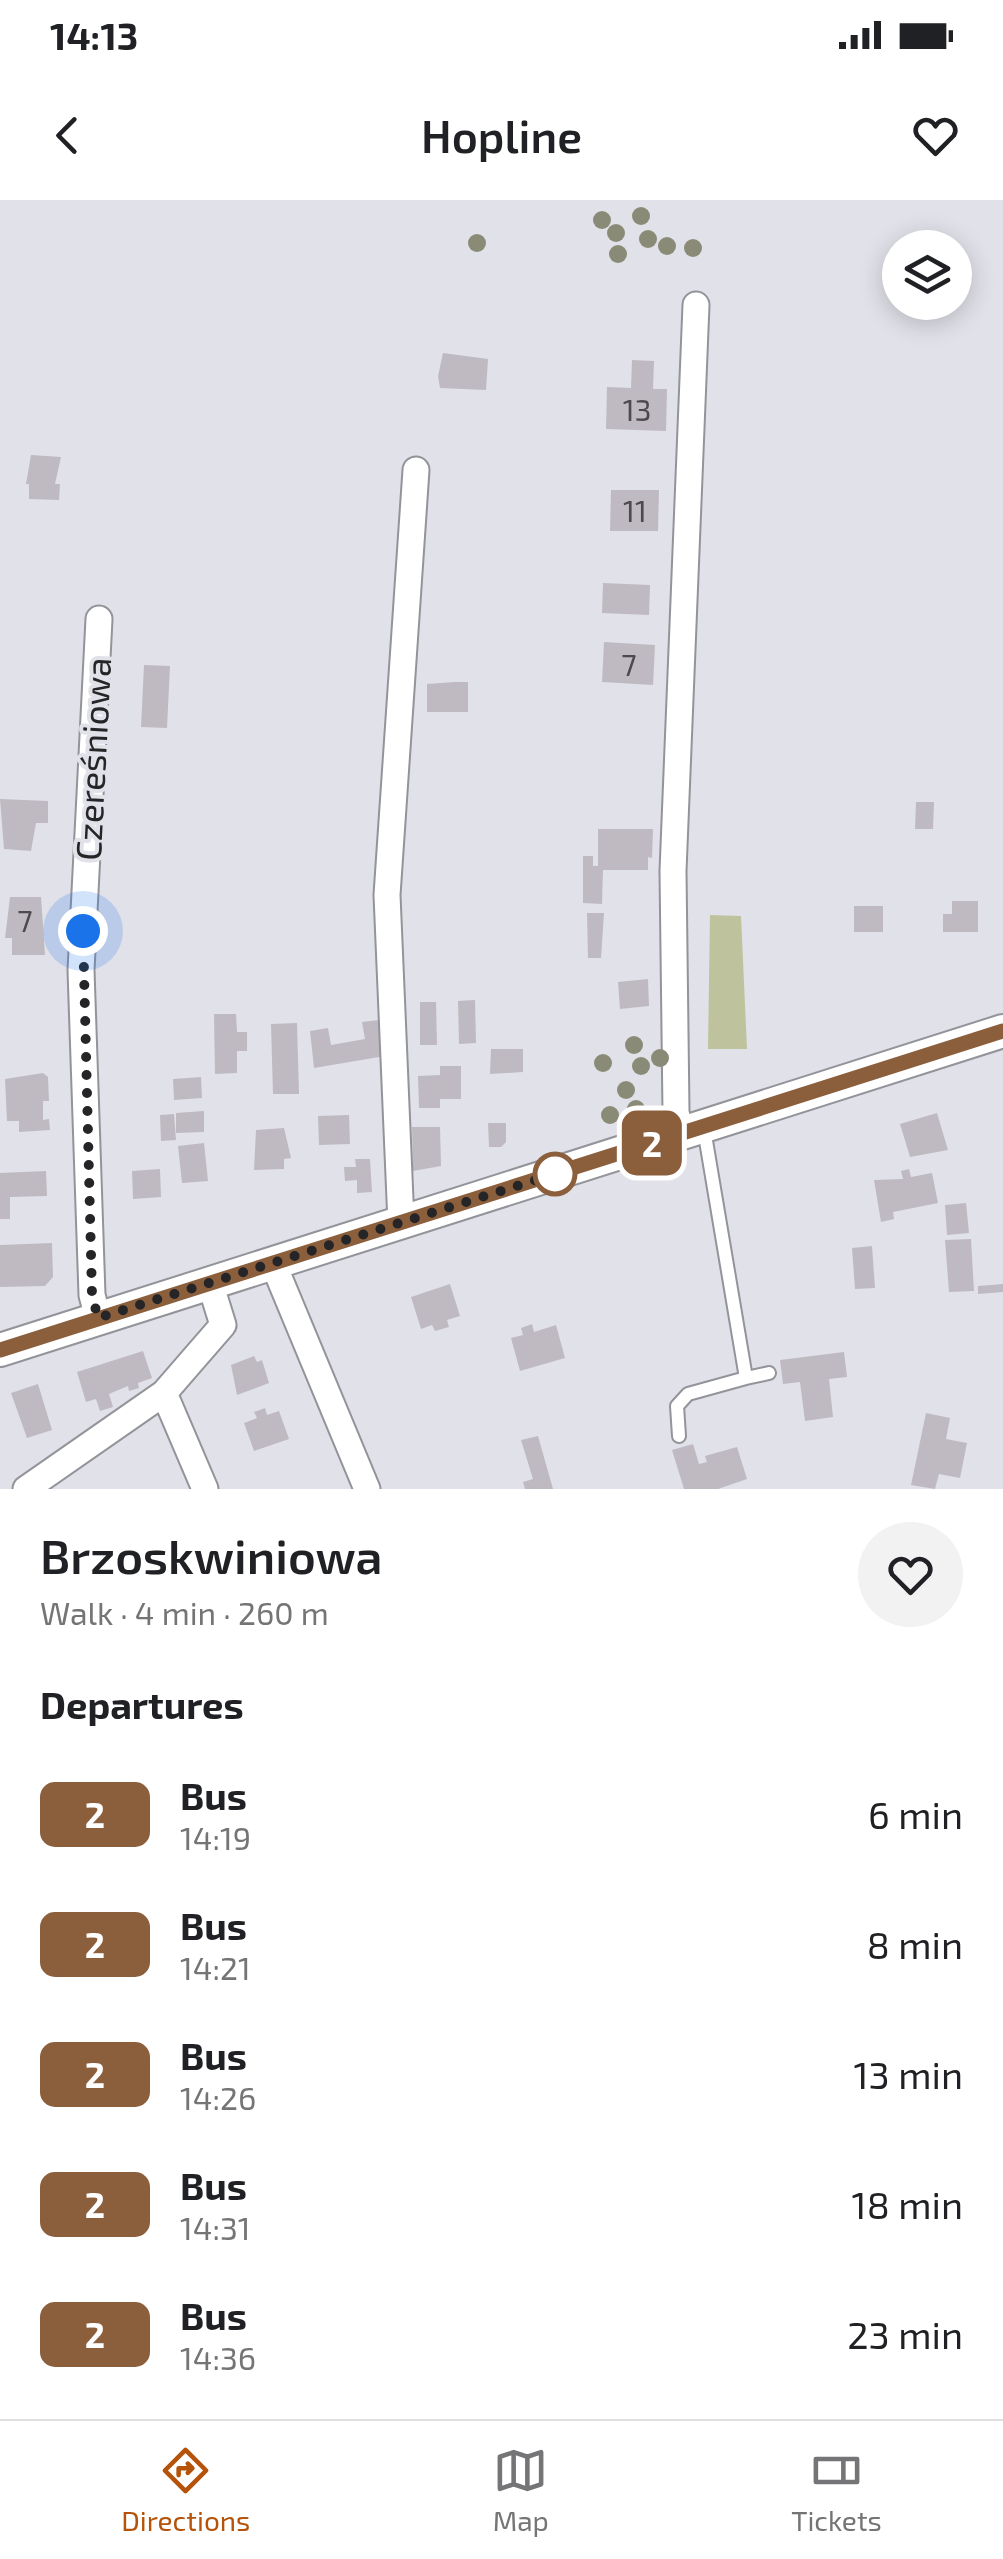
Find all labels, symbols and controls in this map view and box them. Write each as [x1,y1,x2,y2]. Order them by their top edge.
text: 14:13 [50,12,138,58]
icon: back [40,108,95,163]
text: Hopline [421,108,582,162]
icon: heart [908,108,963,163]
map controls [882,230,972,320]
button: layers [882,230,972,320]
house number: 13 [623,391,651,427]
house number: 11 [623,492,647,528]
house number: 7 [621,646,637,682]
street label: Czereśniowa [66,656,118,862]
house number: 7 [17,902,33,938]
your location [58,906,108,956]
line badge: 2 [620,1110,684,1176]
text: 2 [642,1122,662,1164]
unlabelled marker [534,1153,576,1195]
button: heart [858,1522,963,1627]
text: Brzoskwiniowa [40,1526,383,1584]
text: Walk · 4 min · 260 m [40,1593,329,1631]
text: Departures [40,1681,244,1727]
text: Bus [180,1772,247,1818]
text: 6 min [868,1791,963,1837]
text: 2 [85,1793,105,1835]
text: 14:19 [180,1818,251,1856]
text: Bus [180,1902,247,1948]
text: 8 min [867,1921,963,1967]
text: 2 [85,1923,105,1965]
text: 14:21 [180,1948,251,1986]
text: Bus [180,2032,247,2078]
text: 13 min [853,2051,963,2097]
text: 2 [85,2053,105,2095]
text: 14:26 [180,2078,256,2116]
text: Bus [180,2162,247,2208]
text: 18 min [852,2181,963,2227]
text: 2 [85,2183,105,2225]
text: 14:31 [180,2208,251,2246]
text: Bus [180,2292,247,2338]
text: 23 min [847,2311,963,2357]
text: 2 [85,2313,105,2355]
text: 14:36 [180,2338,256,2376]
tab: Directions [121,2443,250,2537]
tab: Map [493,2443,549,2537]
tab: Tickets [791,2443,882,2537]

